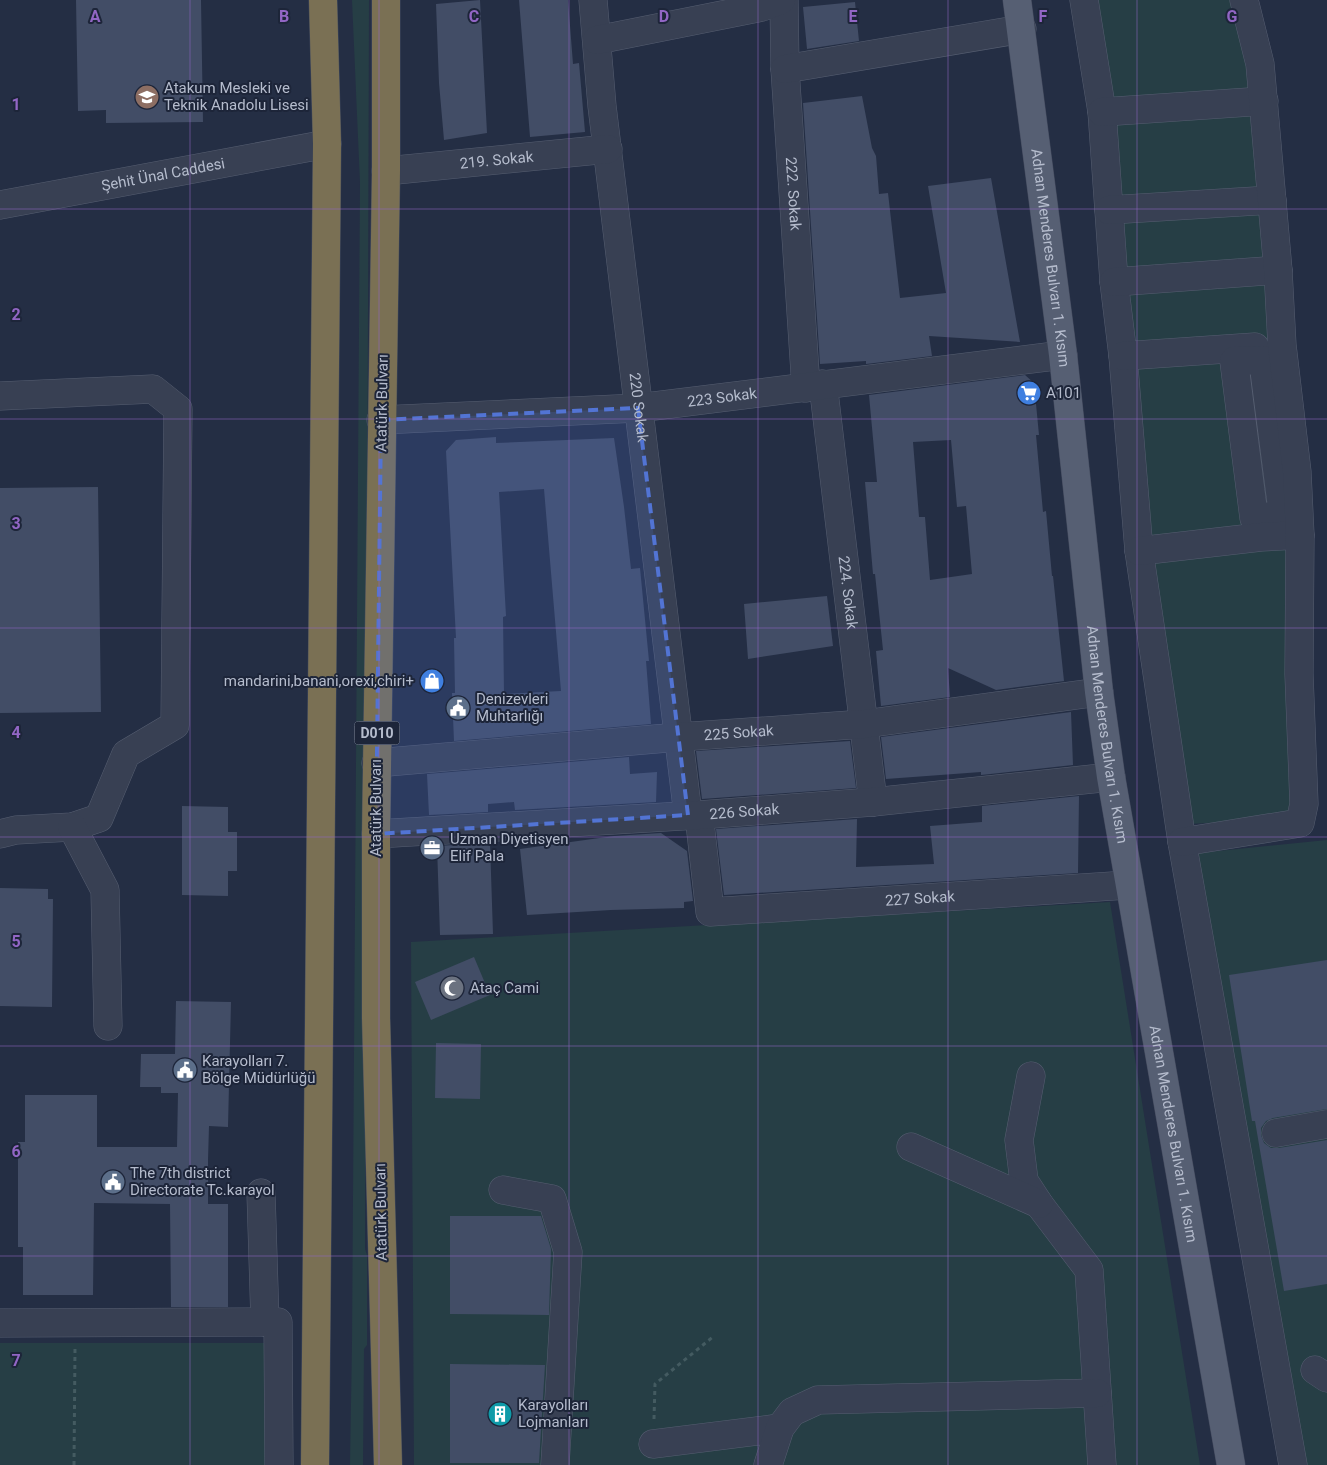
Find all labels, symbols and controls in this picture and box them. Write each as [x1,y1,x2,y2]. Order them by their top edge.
text: A [90,7,101,26]
text: B [279,7,289,26]
text: C [469,7,479,26]
text: D [659,7,669,26]
text: E [849,7,858,26]
text: F [1039,7,1048,26]
text: G [1227,7,1238,26]
place label: Atakum Mesleki ve Teknik Anadolu Lisesi [164,79,309,114]
school or university icon: Atakum Mesleki ve Teknik Anadolu Lisesi [134,84,160,110]
text: 1 [11,95,21,114]
street label: 219. Sokak [459,147,534,173]
street label: Adnan Menderes Bulvarı 1. Kısım [1027,148,1073,368]
street label: Şehit Ünal Caddesi [100,154,226,195]
street label: 222. Sokak [782,156,805,232]
text: 2 [11,305,21,324]
street label: Atatürk Bulvarı [372,354,392,452]
street label: 220 Sokak [625,372,652,444]
supermarket icon: A101 [1016,380,1042,406]
street label: 223 Sokak [686,384,758,411]
place label: A101 [1046,384,1081,402]
text: 3 [11,514,21,533]
street label: 224. Sokak [835,555,861,631]
street label: Adnan Menderes Bulvarı 1. Kısım [1083,625,1131,845]
shop icon: mandarini,banani,orexi,chiri+ [419,668,445,694]
place label: mandarini,banani,orexi,chiri+ [224,672,414,690]
place label: Denizevleri Muhtarlığı [476,690,549,725]
public building icon: Denizevleri Muhtarlığı [445,695,471,721]
road number: D010 [354,721,400,744]
street label: 225 Sokak [703,721,775,744]
text: 4 [11,723,21,742]
street label: Atatürk Bulvarı [367,759,385,857]
street label: 226 Sokak [709,800,780,823]
place label: Uzman Diyetisyen Elif Pala [450,830,568,865]
office icon: Uzman Diyetisyen Elif Pala [419,835,445,861]
street label: 227 Sokak [884,887,956,910]
text: 5 [11,932,21,951]
mosque icon: Ataç Cami [439,975,465,1001]
place label: Ataç Cami [470,979,539,997]
street label: Adnan Menderes Bulvarı 1. Kısım [1145,1024,1201,1244]
place label: Karayolları 7. Bölge Müdürlüğü [202,1052,315,1087]
public building icon: Karayolları 7. Bölge Müdürlüğü [172,1057,198,1083]
text: 6 [11,1142,21,1161]
street label: Atatürk Bulvarı [371,1163,391,1261]
place label: The 7th district Directorate Tc.karayol [130,1164,275,1199]
public building icon: The 7th district Directorate Tc.karayol [100,1169,126,1195]
text: 7 [11,1351,21,1370]
place label: Karayolları Lojmanları [518,1396,588,1431]
building icon: Karayolları Lojmanları [487,1401,513,1427]

